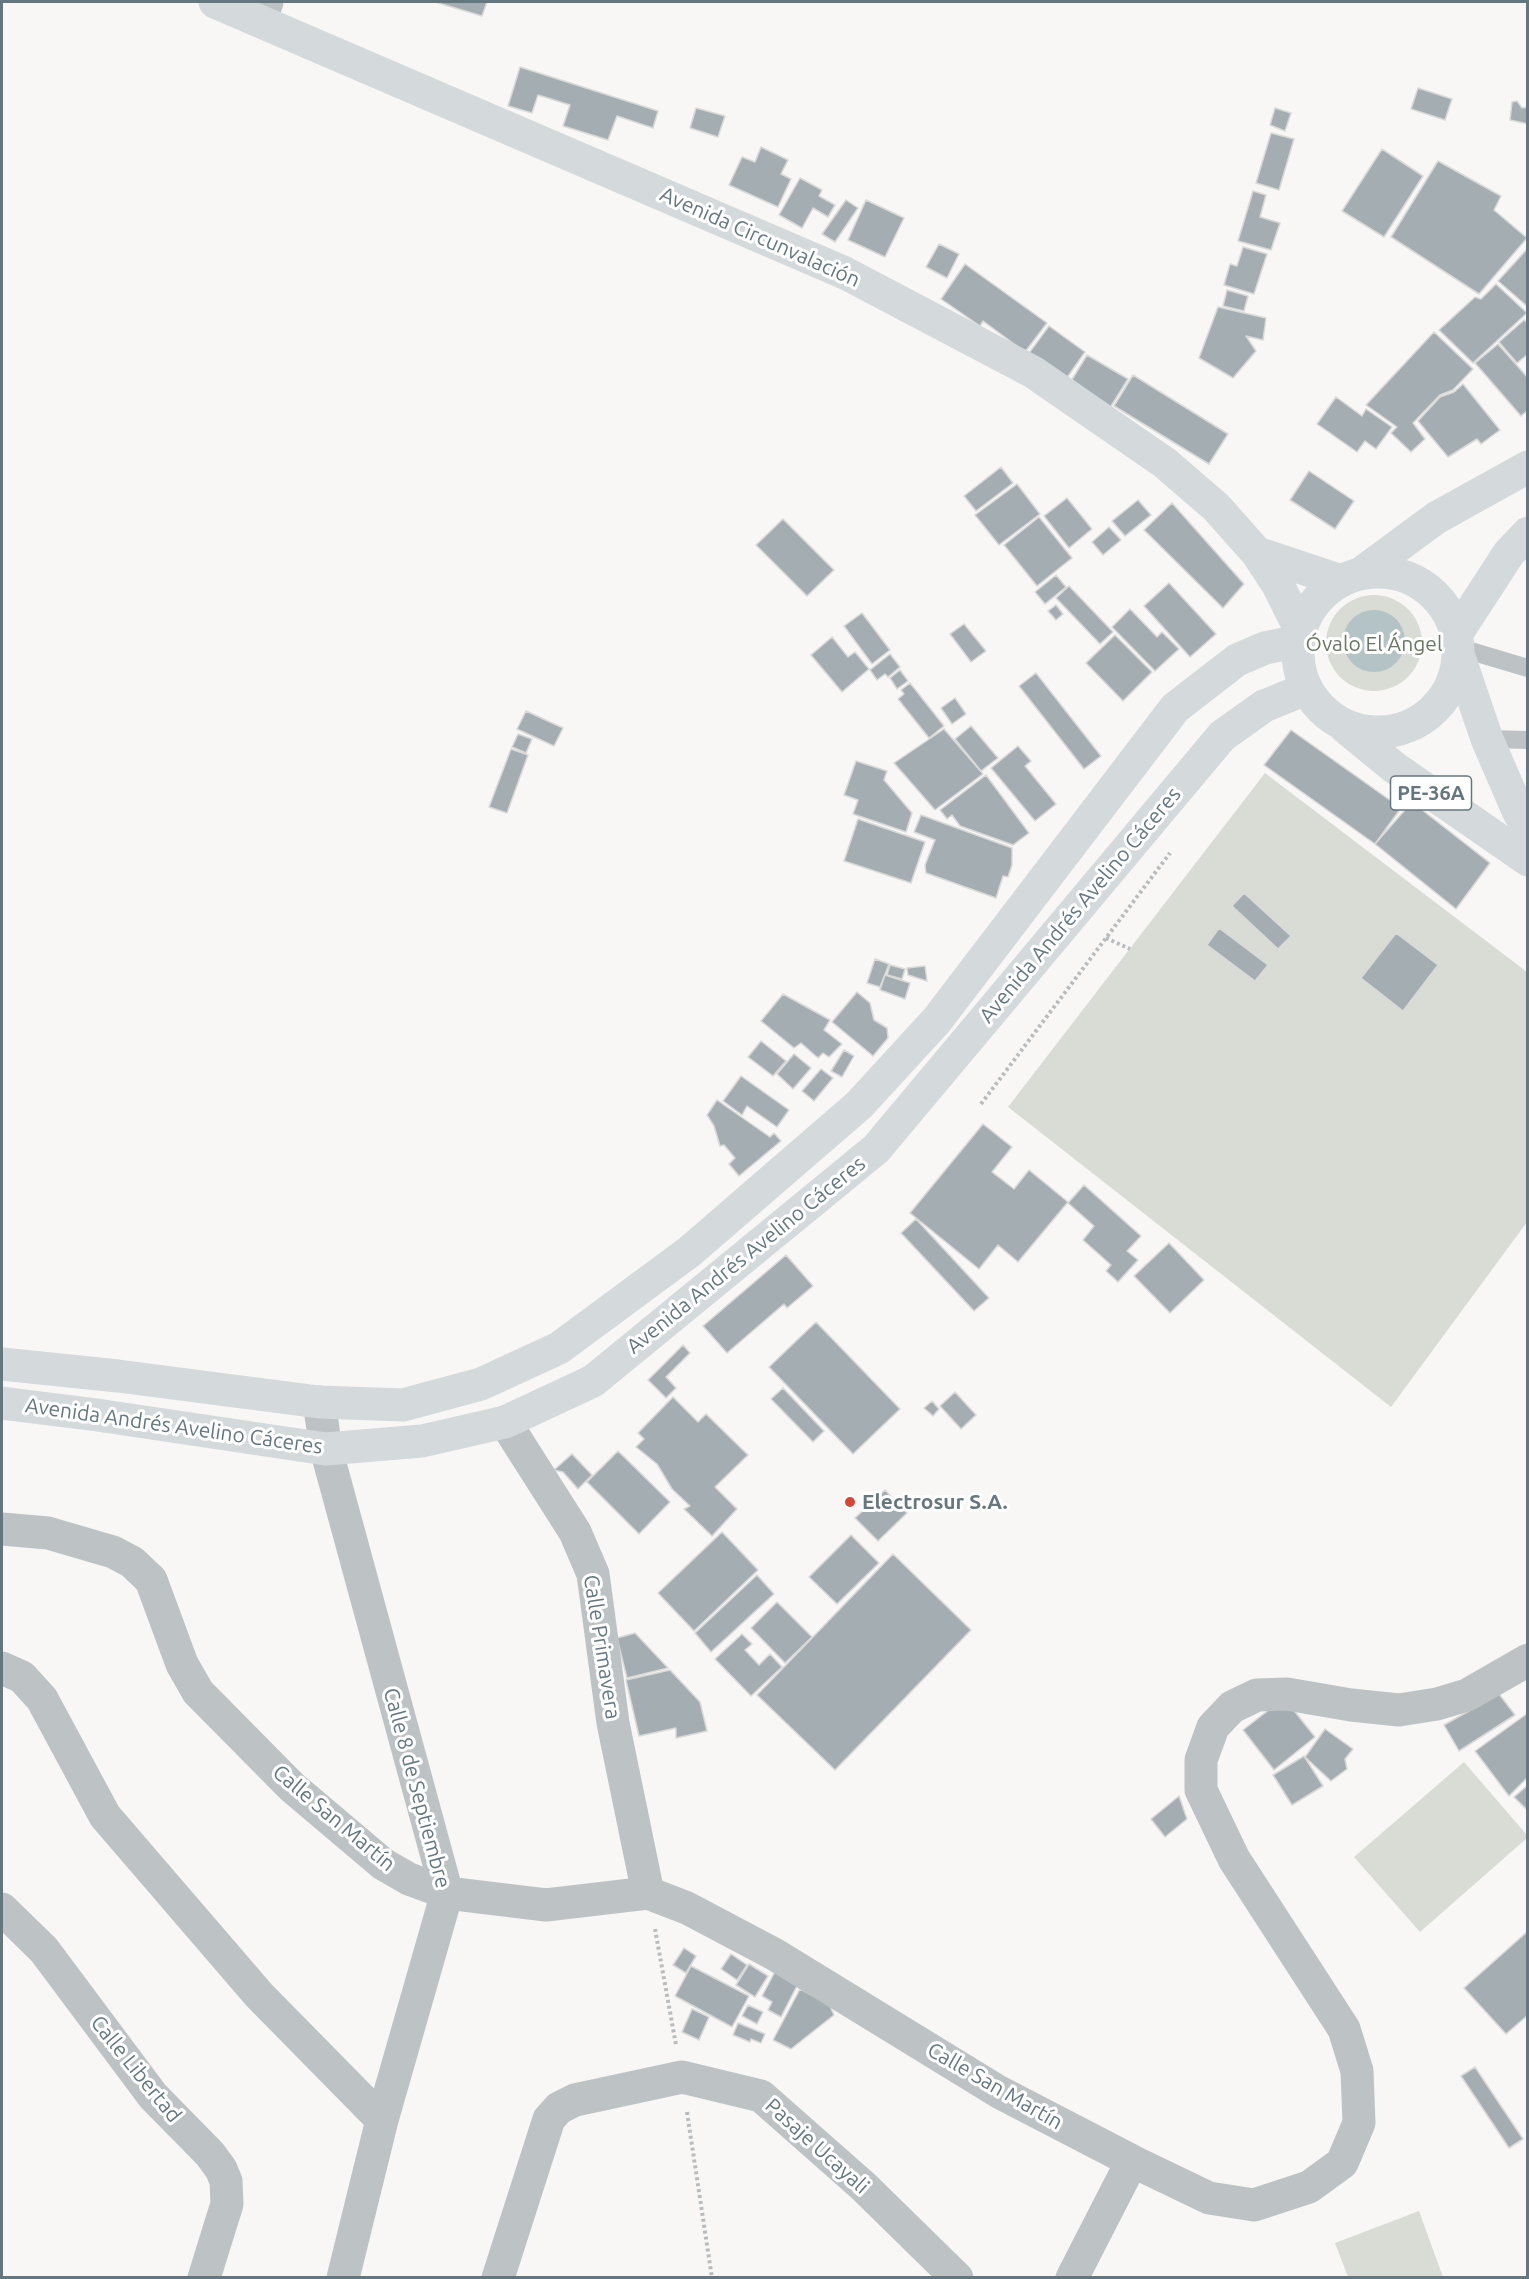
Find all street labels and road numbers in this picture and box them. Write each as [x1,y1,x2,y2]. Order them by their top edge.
street label: Avenida Circunvalación [656,182,864,292]
road number: PE-36A [1390,776,1472,810]
street label: Avenida Andrés Avelino Cáceres [974,782,1186,1028]
street label: Avenida Andrés Avelino Cáceres [621,1151,871,1359]
street label: Avenida Andrés Avelino Cáceres [24,1393,324,1459]
street label: Calle Primavera [578,1573,626,1721]
street label: Calle 8 de Septiembre [378,1685,456,1891]
street label: Calle San Martín [268,1759,400,1877]
street label: Calle Libertad [85,2011,187,2127]
street label: Calle San Martín [923,2037,1067,2135]
street label: Pasaje Ucayali [760,2093,874,2199]

